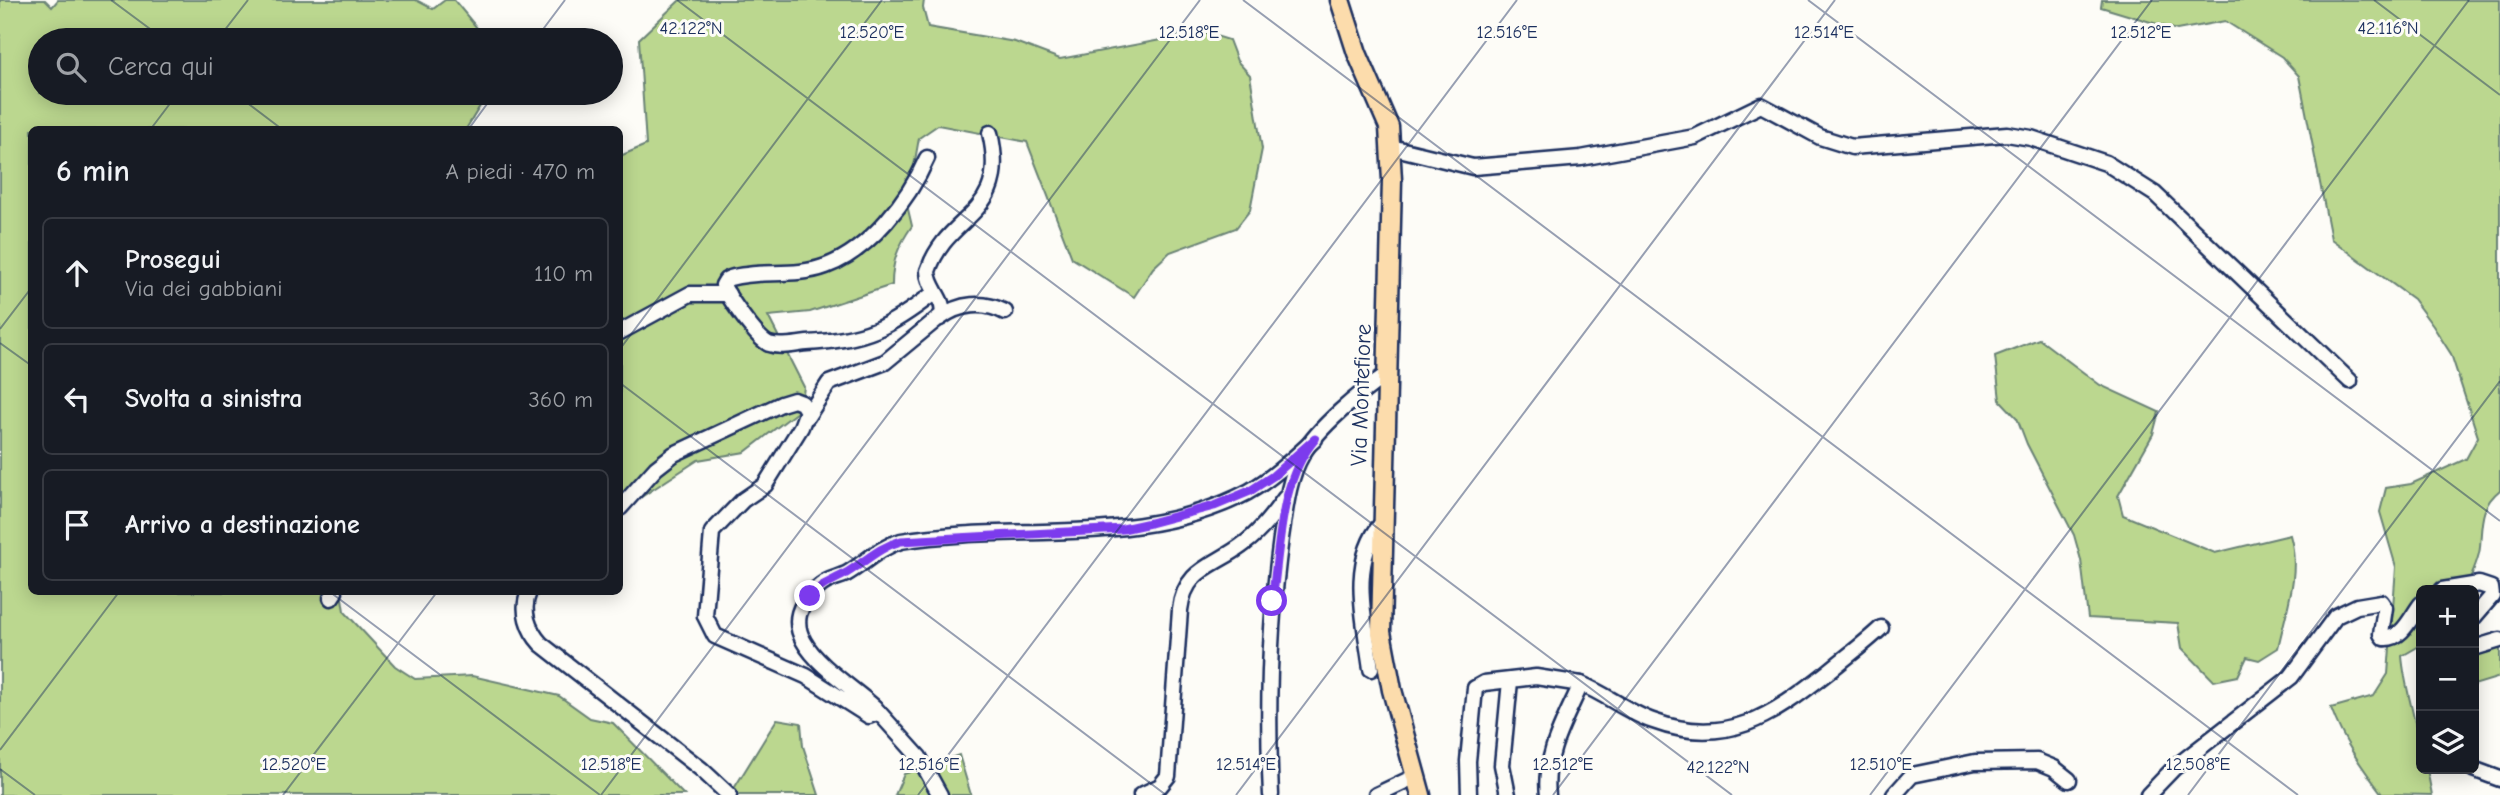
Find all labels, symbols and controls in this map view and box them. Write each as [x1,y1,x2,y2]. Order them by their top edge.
text: 42.122°N [659,18,723,39]
text: 42.116°N [2357,18,2419,39]
text: 12.520°E [840,22,905,43]
text: 12.518°E [1159,22,1220,43]
text: 12.516°E [1476,22,1538,43]
text: 12.514°E [1794,22,1854,43]
text: 12.512°E [2111,22,2172,43]
search box [28,28,623,105]
icon: search [52,48,90,86]
text: Cerca qui [108,52,214,82]
text: 6 min [56,154,130,189]
text: A piedi · 470 m [445,158,595,185]
text: Prosegui [125,245,221,275]
icon: ahead [58,254,96,292]
text: 110 m [534,260,593,287]
text: Via dei gabbiani [125,275,282,302]
street label: Via Montefiore [1345,323,1377,467]
icon: left [58,380,96,418]
text: Svolta a sinistra [125,384,303,414]
text: 360 m [528,386,593,413]
icon: arrive [58,506,96,544]
text: Arrivo a destinazione [125,510,360,540]
route end [794,580,825,611]
route start [1256,585,1287,616]
map controls [2416,585,2479,774]
button: + [2416,585,2479,648]
button: − [2416,648,2479,711]
button: layers [2416,711,2479,774]
text: 12.520°E [262,754,327,775]
text: 12.518°E [581,754,642,775]
text: 12.516°E [898,754,960,775]
text: 12.514°E [1216,754,1276,775]
text: 12.512°E [1533,754,1594,775]
text: 12.510°E [1850,754,1912,775]
text: 12.508°E [2166,754,2230,775]
text: 42.122°N [1686,757,1750,778]

